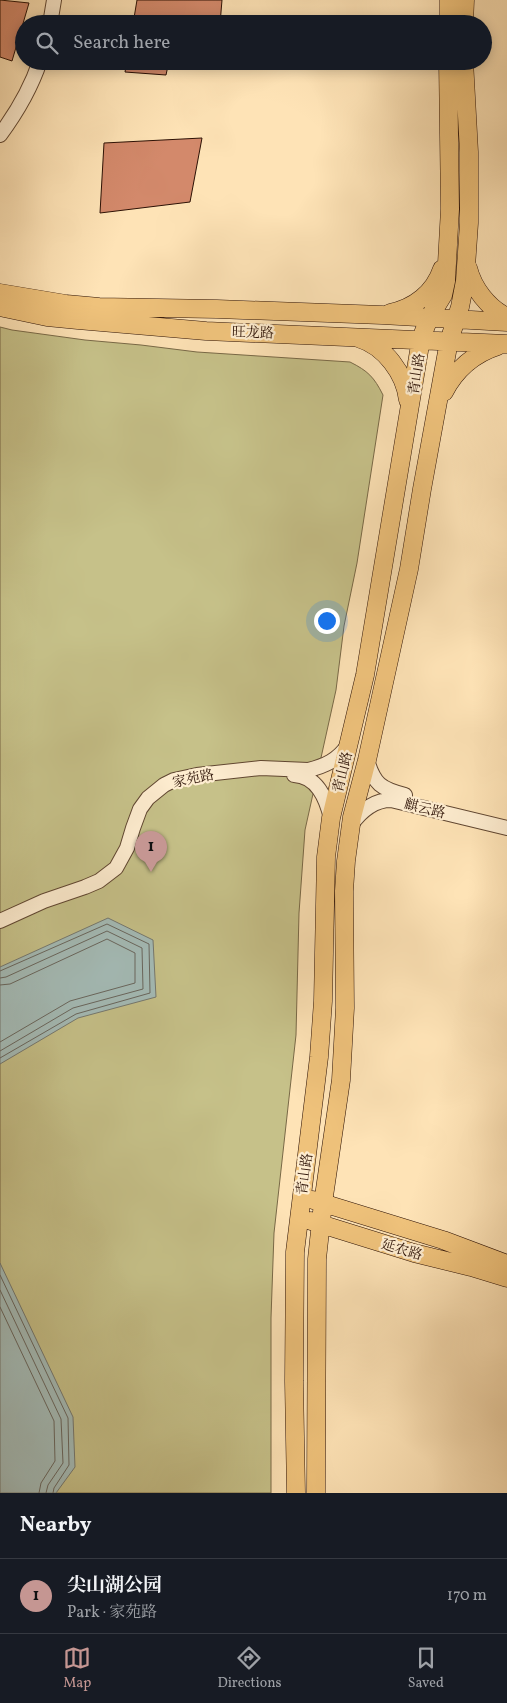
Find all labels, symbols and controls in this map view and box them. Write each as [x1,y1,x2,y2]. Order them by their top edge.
search box [15,15,492,70]
icon: search [33,29,61,57]
text: Search here [73,30,170,56]
street label: 旺龙路 [232,323,274,344]
street label: 青山路 [405,352,430,396]
your location [314,608,340,634]
street label: 青山路 [329,750,358,795]
street label: 家苑路 [171,766,216,793]
street label: 麒云路 [402,795,447,824]
pin: 1 [135,831,167,872]
street label: 青山路 [293,1152,318,1196]
street label: 延农路 [379,1235,424,1266]
text: Nearby [20,1511,91,1540]
text: 尖山湖公园 [67,1573,162,1599]
text: 1 [33,1585,39,1607]
text: 170 m [447,1585,487,1607]
text: Park · 家苑路 [67,1602,157,1624]
tab: Map [63,1644,91,1693]
tab: Directions [217,1644,282,1693]
tab: Saved [408,1644,444,1693]

